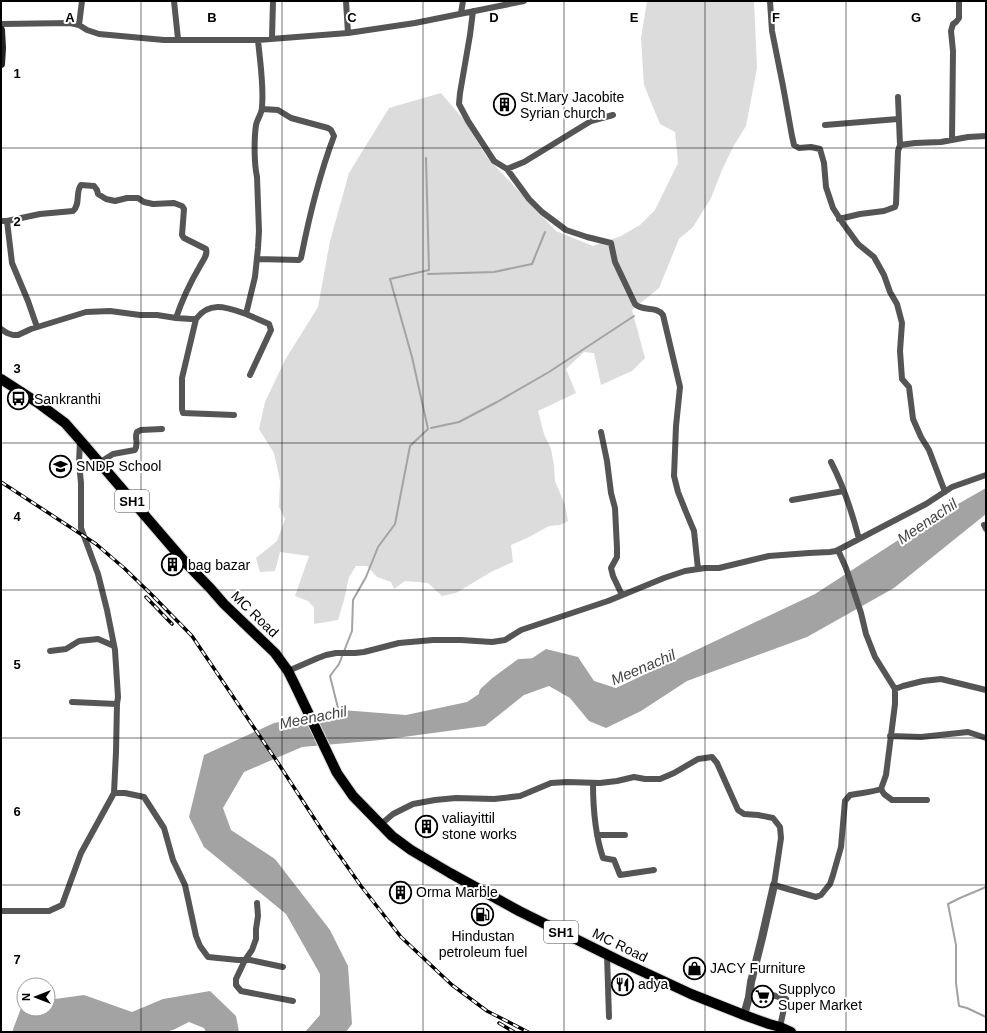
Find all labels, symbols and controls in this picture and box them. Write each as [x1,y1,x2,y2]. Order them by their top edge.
text: A [65,10,75,25]
text: B [207,10,217,25]
text: C [347,10,357,25]
text: D [489,10,499,25]
text: E [630,10,639,25]
text: F [772,10,780,25]
text: G [911,10,921,25]
text: 1 [13,66,21,81]
place label: St.Mary Jacobite Syrian church [520,89,624,121]
building icon: St.Mary Jacobite Syrian church [491,92,517,118]
text: 2 [13,214,21,229]
text: 3 [13,361,21,376]
bus stop icon: Sankranthi [5,386,31,412]
place label: Sankranthi [34,391,101,407]
school or university icon: SNDP School [47,453,73,479]
place label: SNDP School [76,458,161,474]
road number: SH1 [115,490,149,512]
water label: Meenachil [894,494,961,547]
text: 4 [13,509,21,524]
building icon: bag bazar [160,552,186,578]
place label: bag bazar [188,557,251,573]
street label: MC Road [228,588,282,640]
water label: Meenachil [608,646,678,688]
text: 5 [13,657,21,672]
water label: Meenachil [278,702,349,732]
text: 6 [13,804,21,819]
place label: valiayittil stone works [442,810,517,842]
building icon: valiayittil stone works [413,813,439,839]
building icon: Orma Marble [388,879,414,905]
place label: Orma Marble [416,884,498,900]
fuel station icon: Hindustan petroleum fuel [470,901,496,927]
road number: SH1 [544,921,578,943]
street label: MC Road [590,925,650,965]
place label: Hindustan petroleum fuel [439,928,527,960]
text: 7 [13,952,21,967]
shop icon: JACY Furniture [682,955,708,981]
place label: JACY Furniture [710,960,806,976]
restaurant icon: adya [609,971,635,997]
place label: adya [638,976,669,992]
north arrow [16,977,56,1017]
place label: Supplyco Super Market [778,981,862,1013]
supermarket icon: Supplyco Super Market [749,984,775,1010]
text: N [20,993,32,1001]

